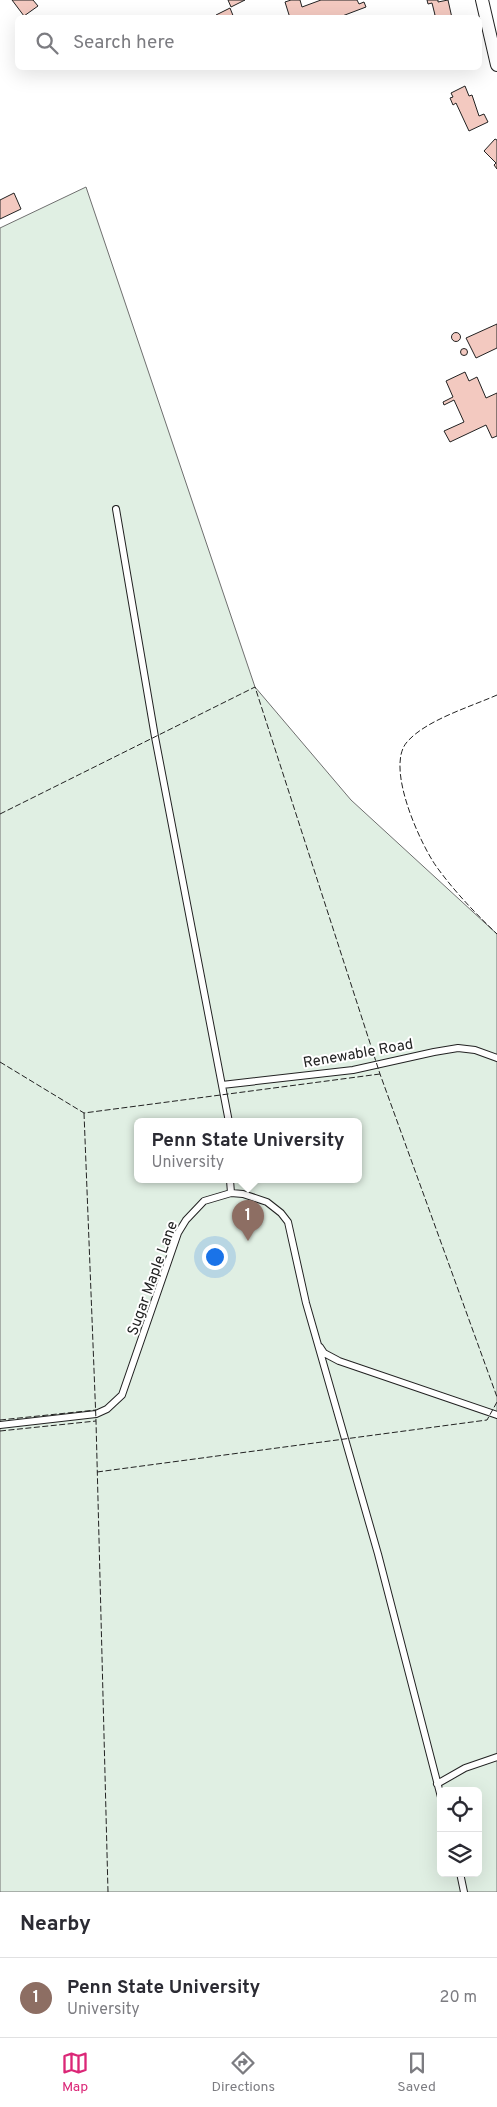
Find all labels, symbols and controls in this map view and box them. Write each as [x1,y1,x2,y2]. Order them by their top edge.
search box [15,15,482,70]
icon: search [33,29,61,57]
text: Search here [73,31,175,55]
street label: Renewable Road [302,1035,415,1074]
popup [134,1118,362,1183]
text: Penn State University [151,1129,345,1153]
text: University [151,1153,224,1173]
pin: 1 [232,1200,264,1241]
street label: Sugar Maple Lane [124,1219,183,1338]
your location [202,1244,228,1270]
map controls [437,1787,482,1877]
button: locate [437,1787,482,1832]
button: layers [437,1832,482,1877]
text: Nearby [20,1911,91,1938]
text: Penn State University [67,1976,260,2000]
text: 1 [33,1988,39,2008]
text: 20 m [440,1988,477,2008]
text: University [67,2000,140,2020]
tab: Map [61,2049,89,2096]
tab: Directions [211,2049,275,2096]
tab: Saved [397,2049,436,2096]

